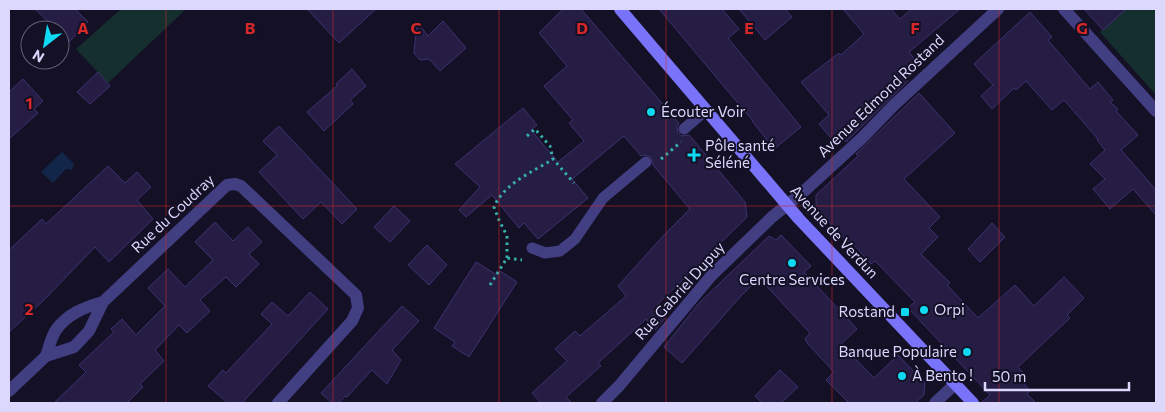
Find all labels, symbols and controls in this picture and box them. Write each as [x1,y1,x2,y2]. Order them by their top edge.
text: A [77,18,89,37]
text: B [245,18,256,37]
text: C [411,18,422,37]
text: D [576,18,588,37]
text: E [744,18,754,37]
text: F [910,18,920,37]
text: G [1076,18,1088,37]
north arrow [20,20,70,70]
street label: Avenue Edmond Rostand [813,30,947,160]
text: N [29,47,47,67]
text: 1 [25,93,33,112]
place label: Écouter Voir [661,101,746,120]
marker: Écouter Voir [645,106,657,118]
place label: Pôle santé Séléné [705,136,775,171]
marker: Pôle santé Séléné [687,148,701,162]
street label: Rue du Coudray [127,170,218,256]
street label: Avenue de Verdun [787,181,883,282]
street label: Rue Gabriel Dupuy [631,237,728,343]
marker: Centre Services [786,257,798,269]
place label: Centre Services [739,270,845,288]
text: 2 [24,299,34,318]
place label: Orpi [934,300,965,318]
place label: Rostand [839,302,895,320]
marker: Orpi [918,304,930,316]
marker: Rostand [899,306,911,318]
place label: Banque Populaire [838,342,957,360]
marker: Banque Populaire [961,346,973,358]
scale bar [985,360,1129,392]
place label: À Bento ! [912,365,973,384]
text: 50 m [992,367,1026,385]
marker: À Bento ! [896,370,908,382]

